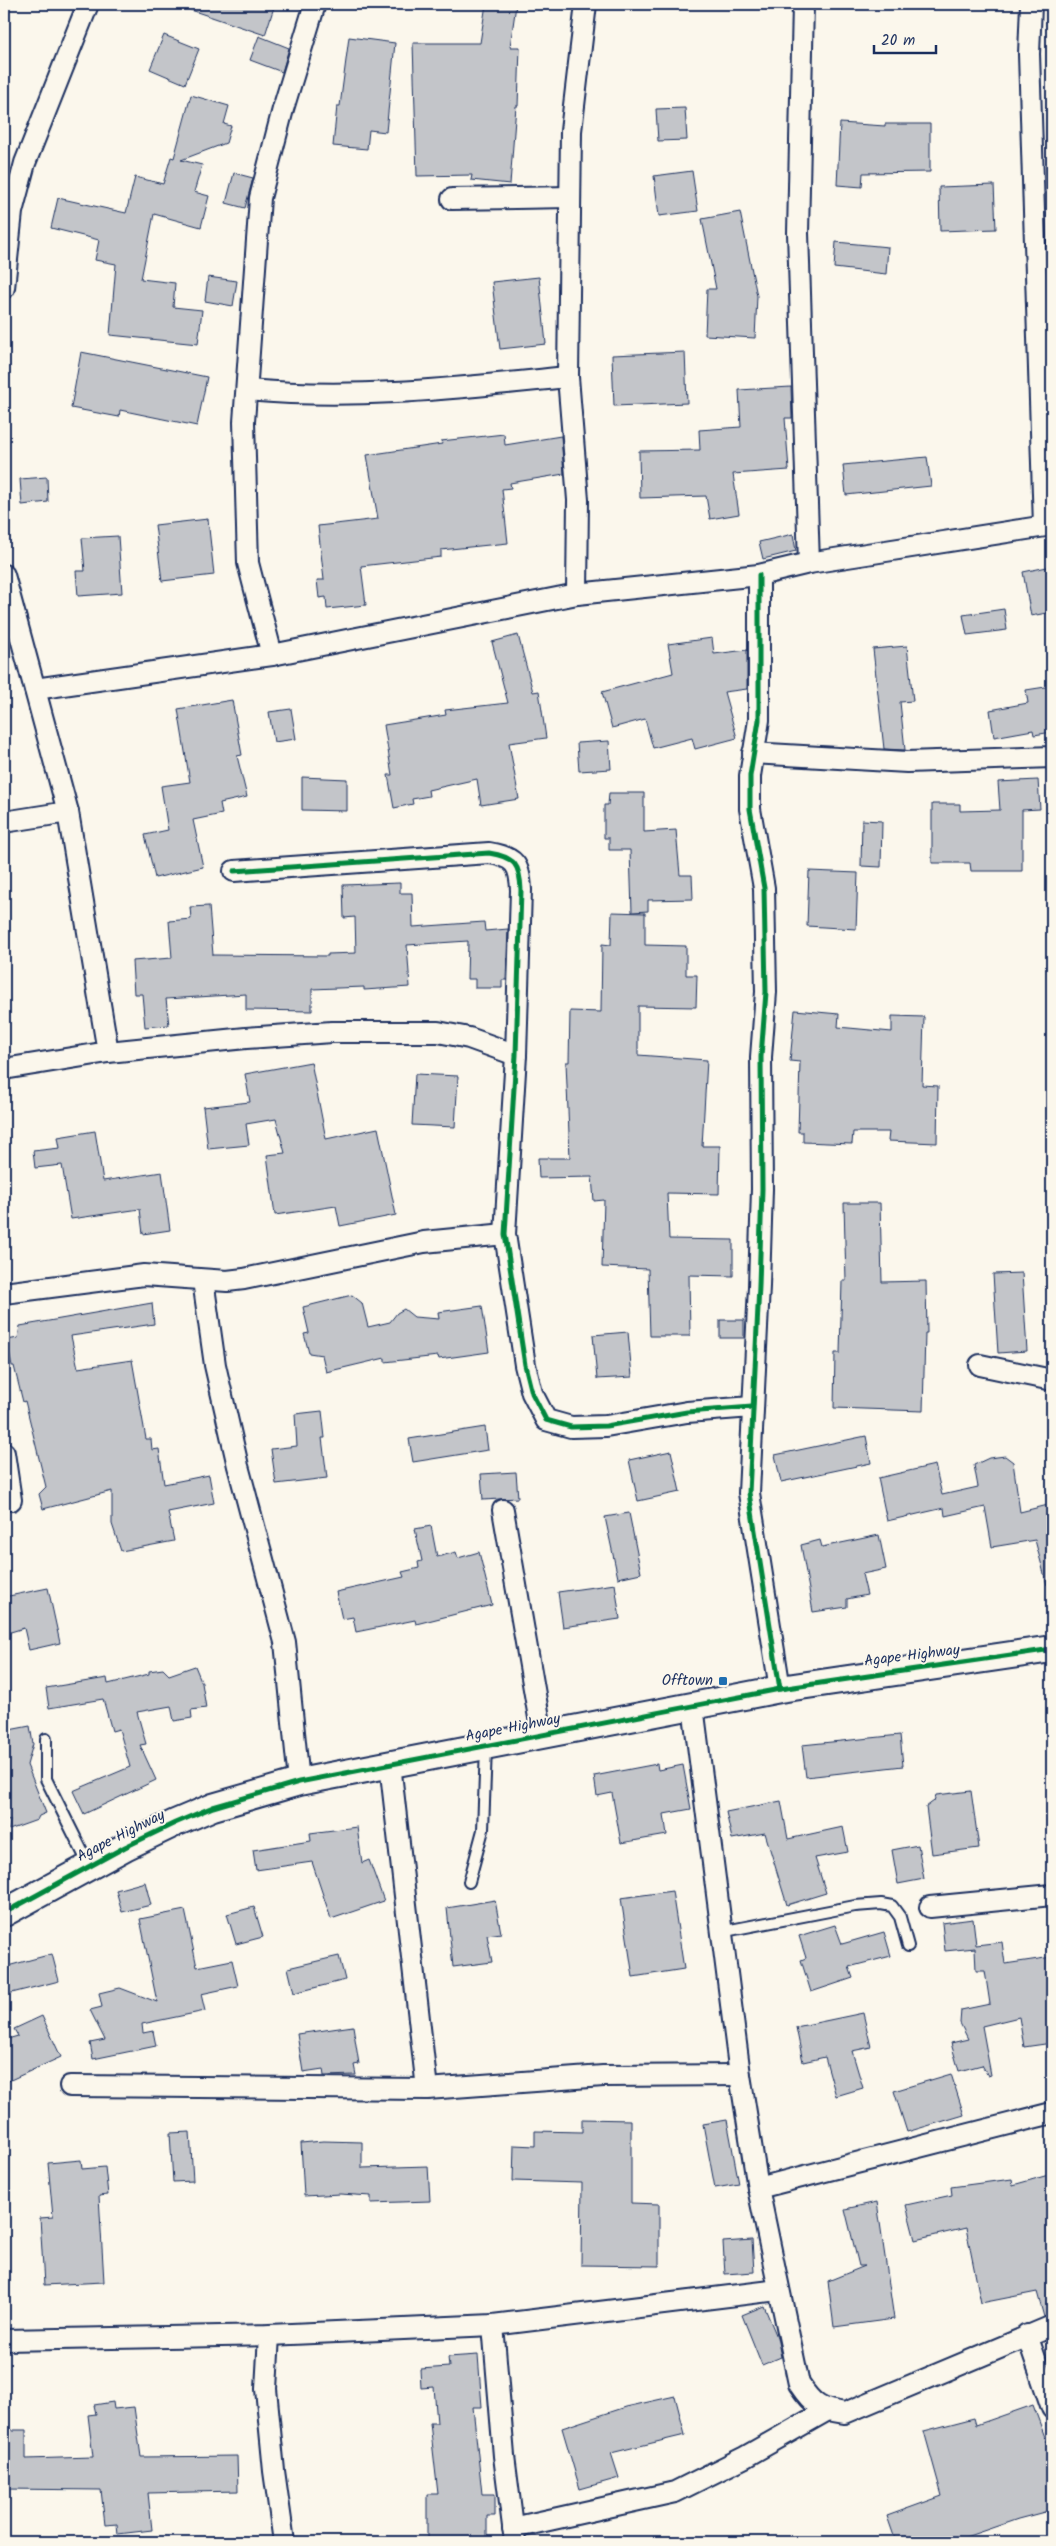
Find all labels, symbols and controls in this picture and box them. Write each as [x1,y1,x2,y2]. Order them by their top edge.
scale bar [874,22,936,54]
text: 20 m [881,29,915,53]
street label: Agape Highway [863,1638,962,1674]
place label: Offtown [662,1669,713,1693]
marker: Offtown [717,1675,729,1687]
street label: Agape Highway [464,1707,563,1749]
street label: Agape Highway [73,1803,170,1869]

